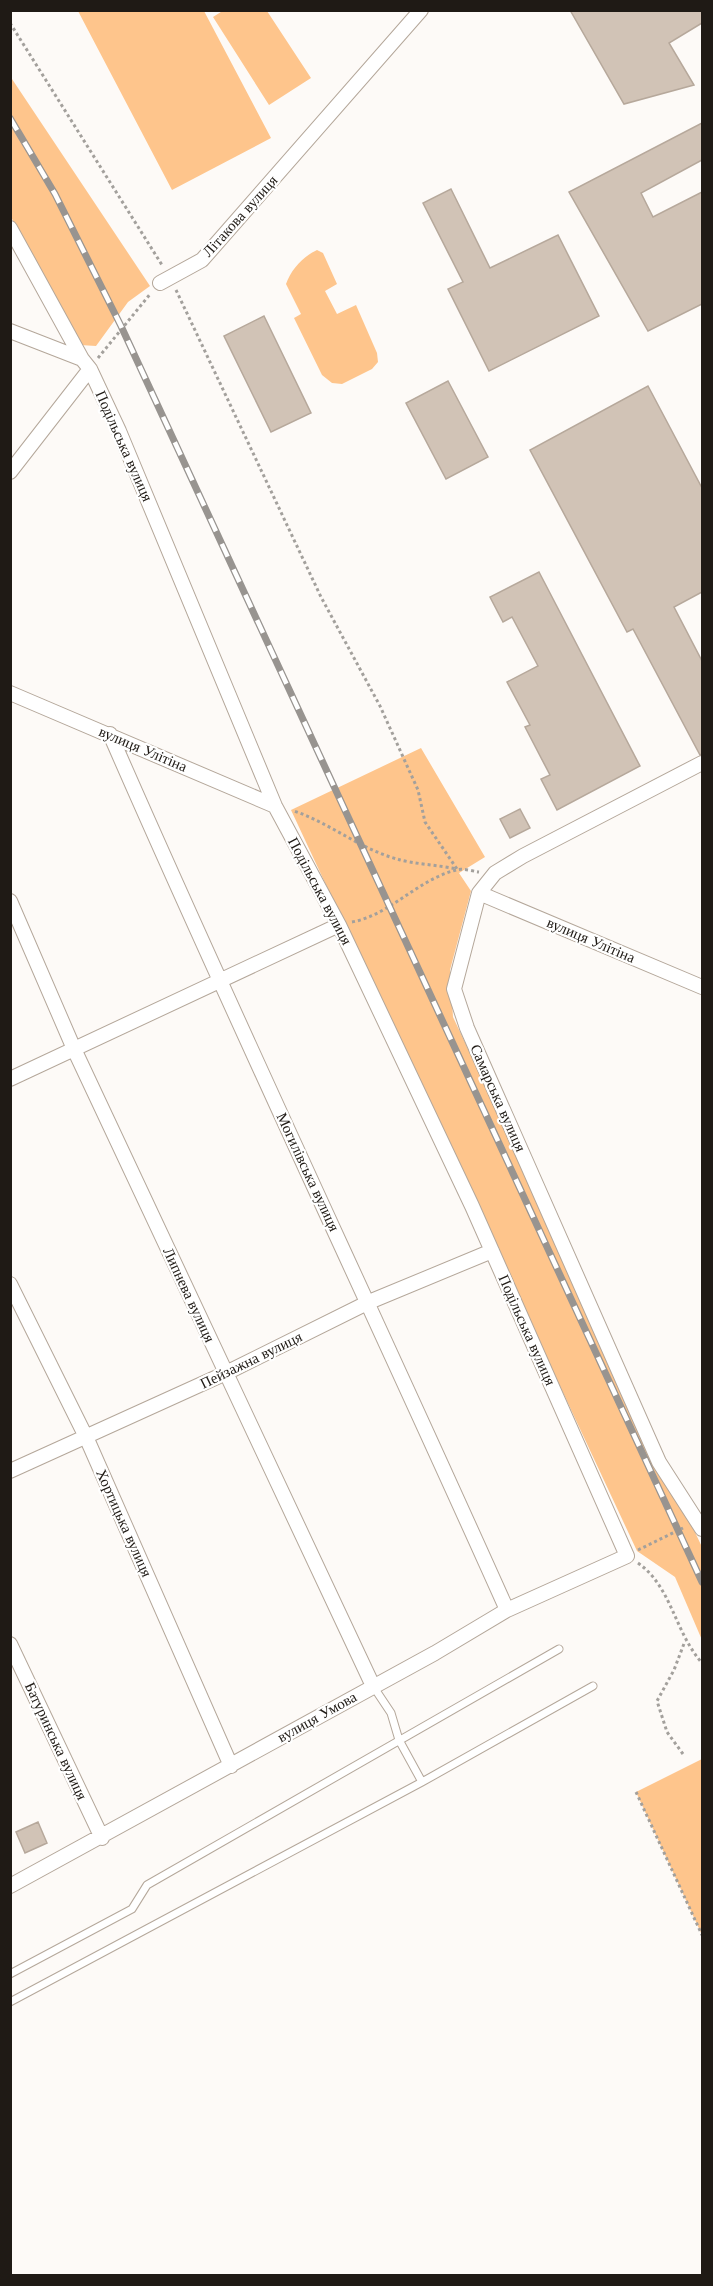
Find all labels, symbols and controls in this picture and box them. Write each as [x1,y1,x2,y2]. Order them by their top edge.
street label: Літакова вулиця [198,171,281,260]
street label: Подільська вулиця [91,387,157,504]
street label: вулиця Улітіна [96,721,191,776]
street label: Подільська вулиця [284,834,357,948]
street label: вулиця Улітіна [544,912,639,967]
street label: Самарська вулиця [466,1041,531,1155]
street label: Могилівська вулиця [273,1109,344,1234]
street label: Липнева вулиця [159,1244,220,1345]
street label: Подільська вулиця [494,1271,560,1388]
street label: Пейзажна вулиця [197,1327,305,1392]
street label: Хортицька вулиця [92,1466,157,1580]
street label: Батуринська вулиця [21,1679,92,1803]
street label: вулиця Умова [274,1687,360,1746]

